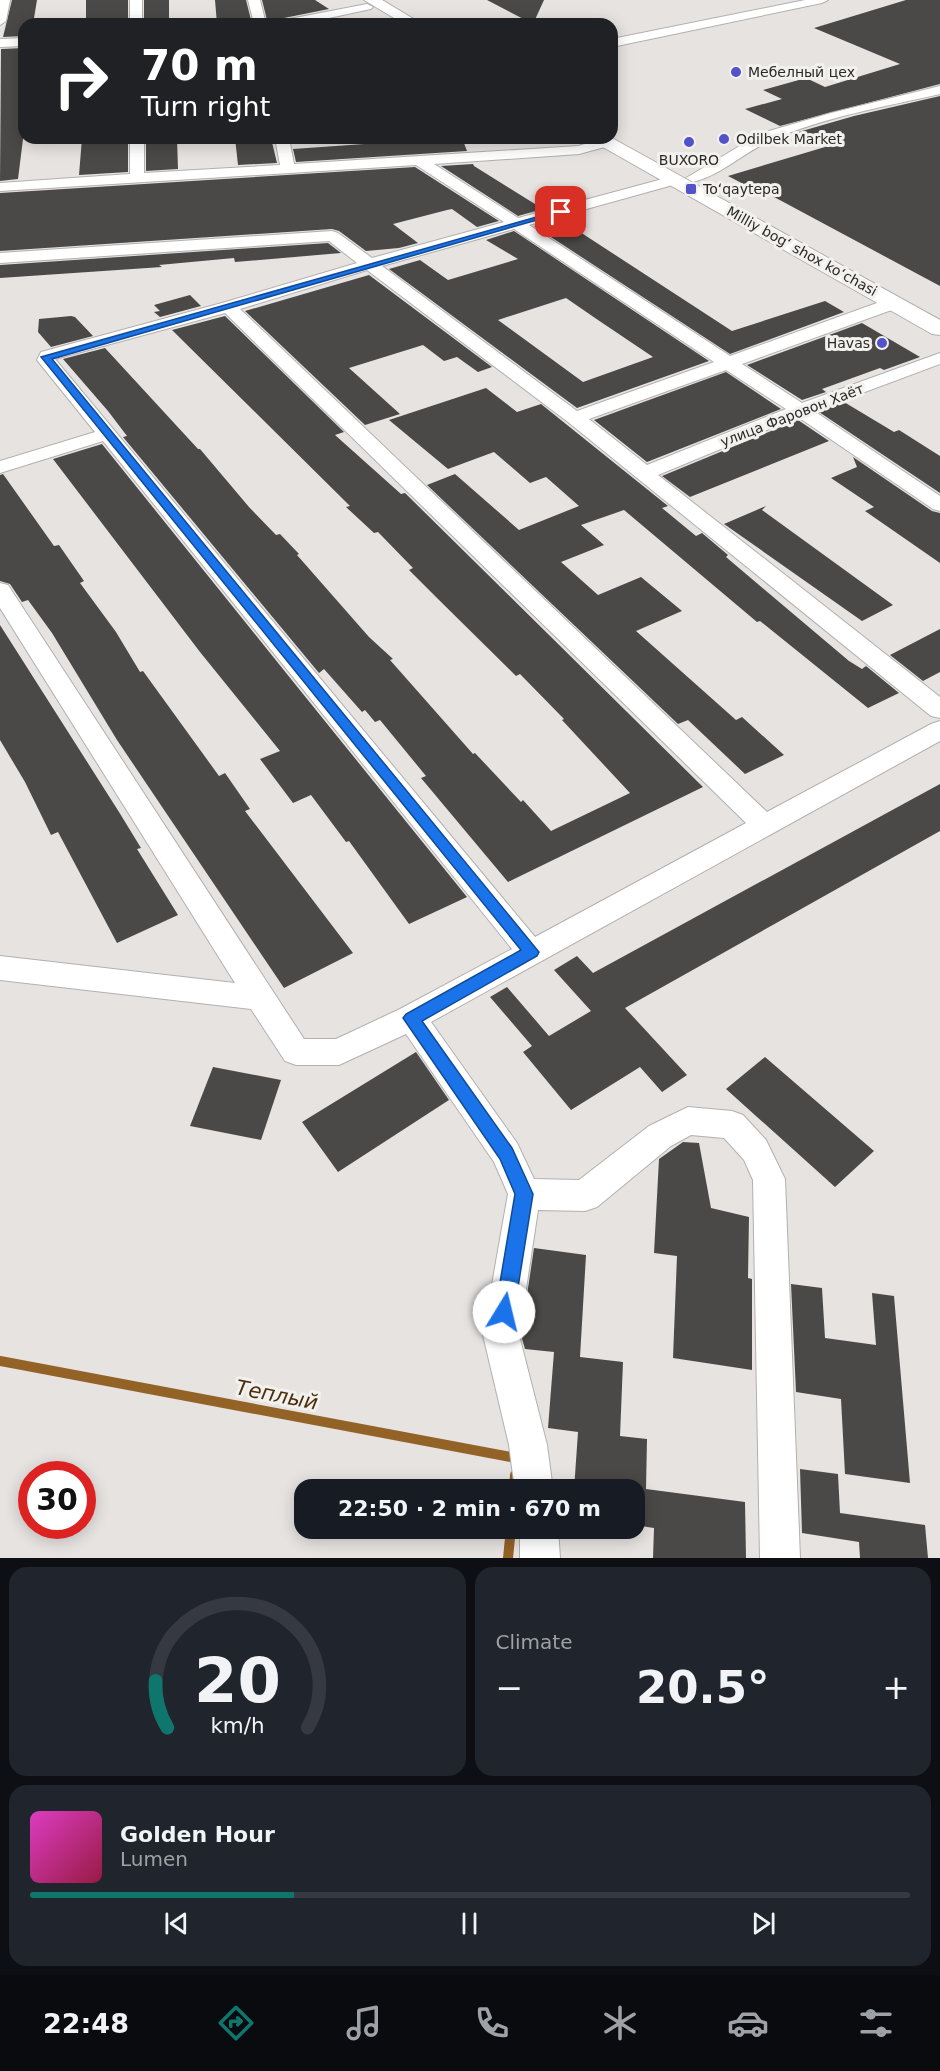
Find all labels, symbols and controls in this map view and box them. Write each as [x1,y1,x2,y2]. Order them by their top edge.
text: 70 m [141,41,258,90]
icon: right [42,42,120,120]
place label: Мебелный цех [748,64,855,80]
marker: Мебелный цех [729,65,743,79]
text: Turn right [141,91,270,122]
place label: Odilbek Market [736,131,842,147]
marker: Odilbek Market [717,132,731,146]
marker: BUXORO [682,135,696,149]
place label: BUXORO [659,152,719,168]
place label: Toʻqaytepa [702,181,780,197]
marker: Toʻqaytepa [684,182,698,196]
pin [535,186,586,237]
icon: arrive [544,195,577,228]
street label: Milliy bog‘ shox ko‘chasi [724,203,880,299]
place label: Havas [827,335,870,351]
marker: Havas [875,336,889,350]
street label: улица Фаровон Хаёт [718,380,866,450]
position arrow [472,1280,536,1344]
water label: Теплый [234,1375,320,1415]
speed limit sign: 30 [18,1461,96,1539]
text: 22:50 · 2 min · 670 m [338,1496,601,1521]
text: Climate [496,1630,572,1654]
text: 20 [194,1644,281,1717]
text: 20.5° [636,1661,770,1714]
text: − [496,1668,523,1707]
text: + [882,1668,910,1707]
text: km/h [210,1714,264,1739]
text: Golden Hour [120,1822,275,1847]
text: Lumen [120,1847,188,1871]
icon: previous [160,1907,193,1940]
icon: pause [453,1907,486,1940]
icon: next [747,1907,780,1940]
icon: directions [215,2002,257,2044]
icon: music [343,2002,385,2044]
icon: phone [471,2002,513,2044]
icon: climate [599,2002,641,2044]
icon: car [727,2002,769,2044]
icon: filters [855,2002,897,2044]
text: 22:48 [43,2008,129,2039]

